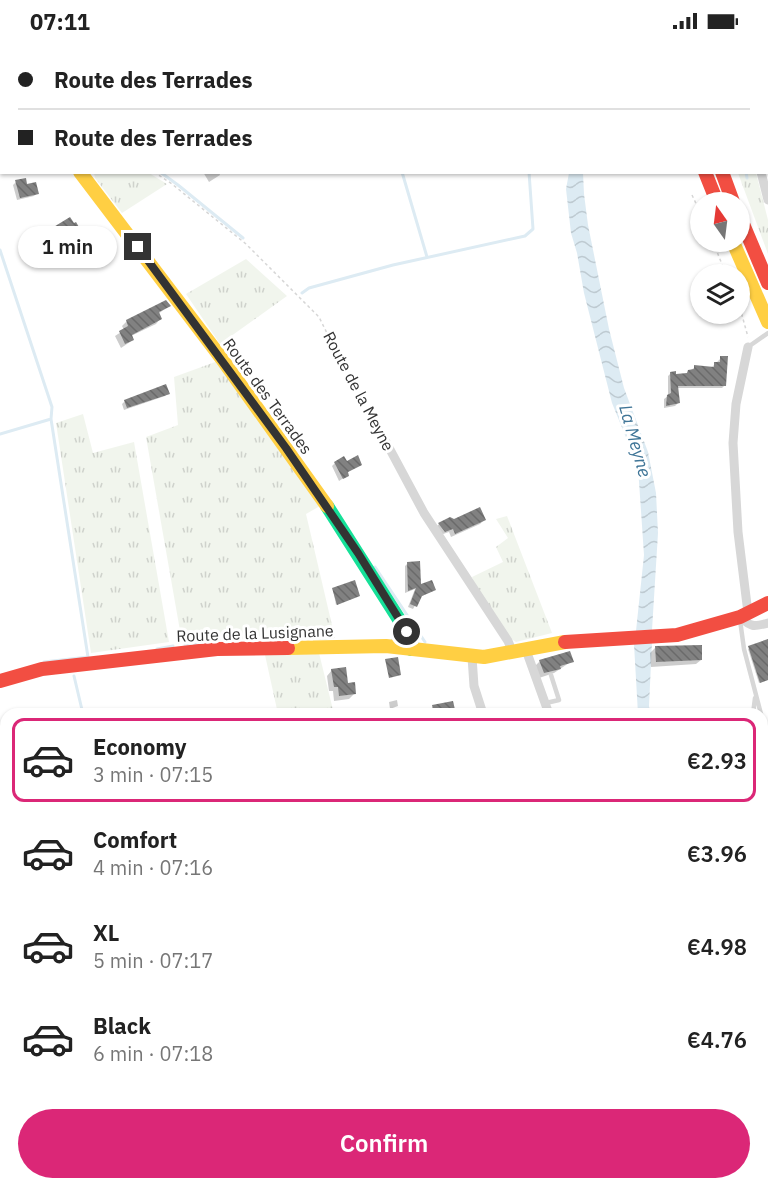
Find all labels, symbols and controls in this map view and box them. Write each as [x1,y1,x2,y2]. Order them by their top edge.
text: 07:11 [30,7,90,36]
text: Route des Terrades [54,65,253,94]
text: Route des Terrades [54,123,253,152]
north arrow [690,192,750,252]
map controls [690,192,750,324]
callout: 1 min [18,226,117,268]
text: 1 min [42,233,93,260]
route end [124,233,151,260]
button: layers [690,264,750,324]
street label: Route de la Meyne [319,328,399,454]
street label: Route des Terrades [219,334,317,458]
water label: La Meyne [614,402,657,480]
route start [393,618,420,645]
street label: Route de la Lusignane [176,620,334,646]
text: Economy [93,732,187,761]
icon: car [21,733,75,787]
text: €2.93 [687,746,747,775]
text: 3 min · 07:15 [93,761,213,788]
text: Comfort [93,825,177,854]
icon: car [21,826,75,880]
text: €3.96 [687,839,747,868]
text: 4 min · 07:16 [93,854,213,881]
text: XL [93,918,119,947]
icon: car [21,919,75,973]
text: €4.98 [687,932,747,961]
text: 5 min · 07:17 [93,947,213,974]
text: Black [93,1011,151,1040]
icon: car [21,1012,75,1066]
text: €4.76 [687,1025,747,1054]
text: 6 min · 07:18 [93,1040,213,1067]
button: Confirm [18,1109,750,1178]

